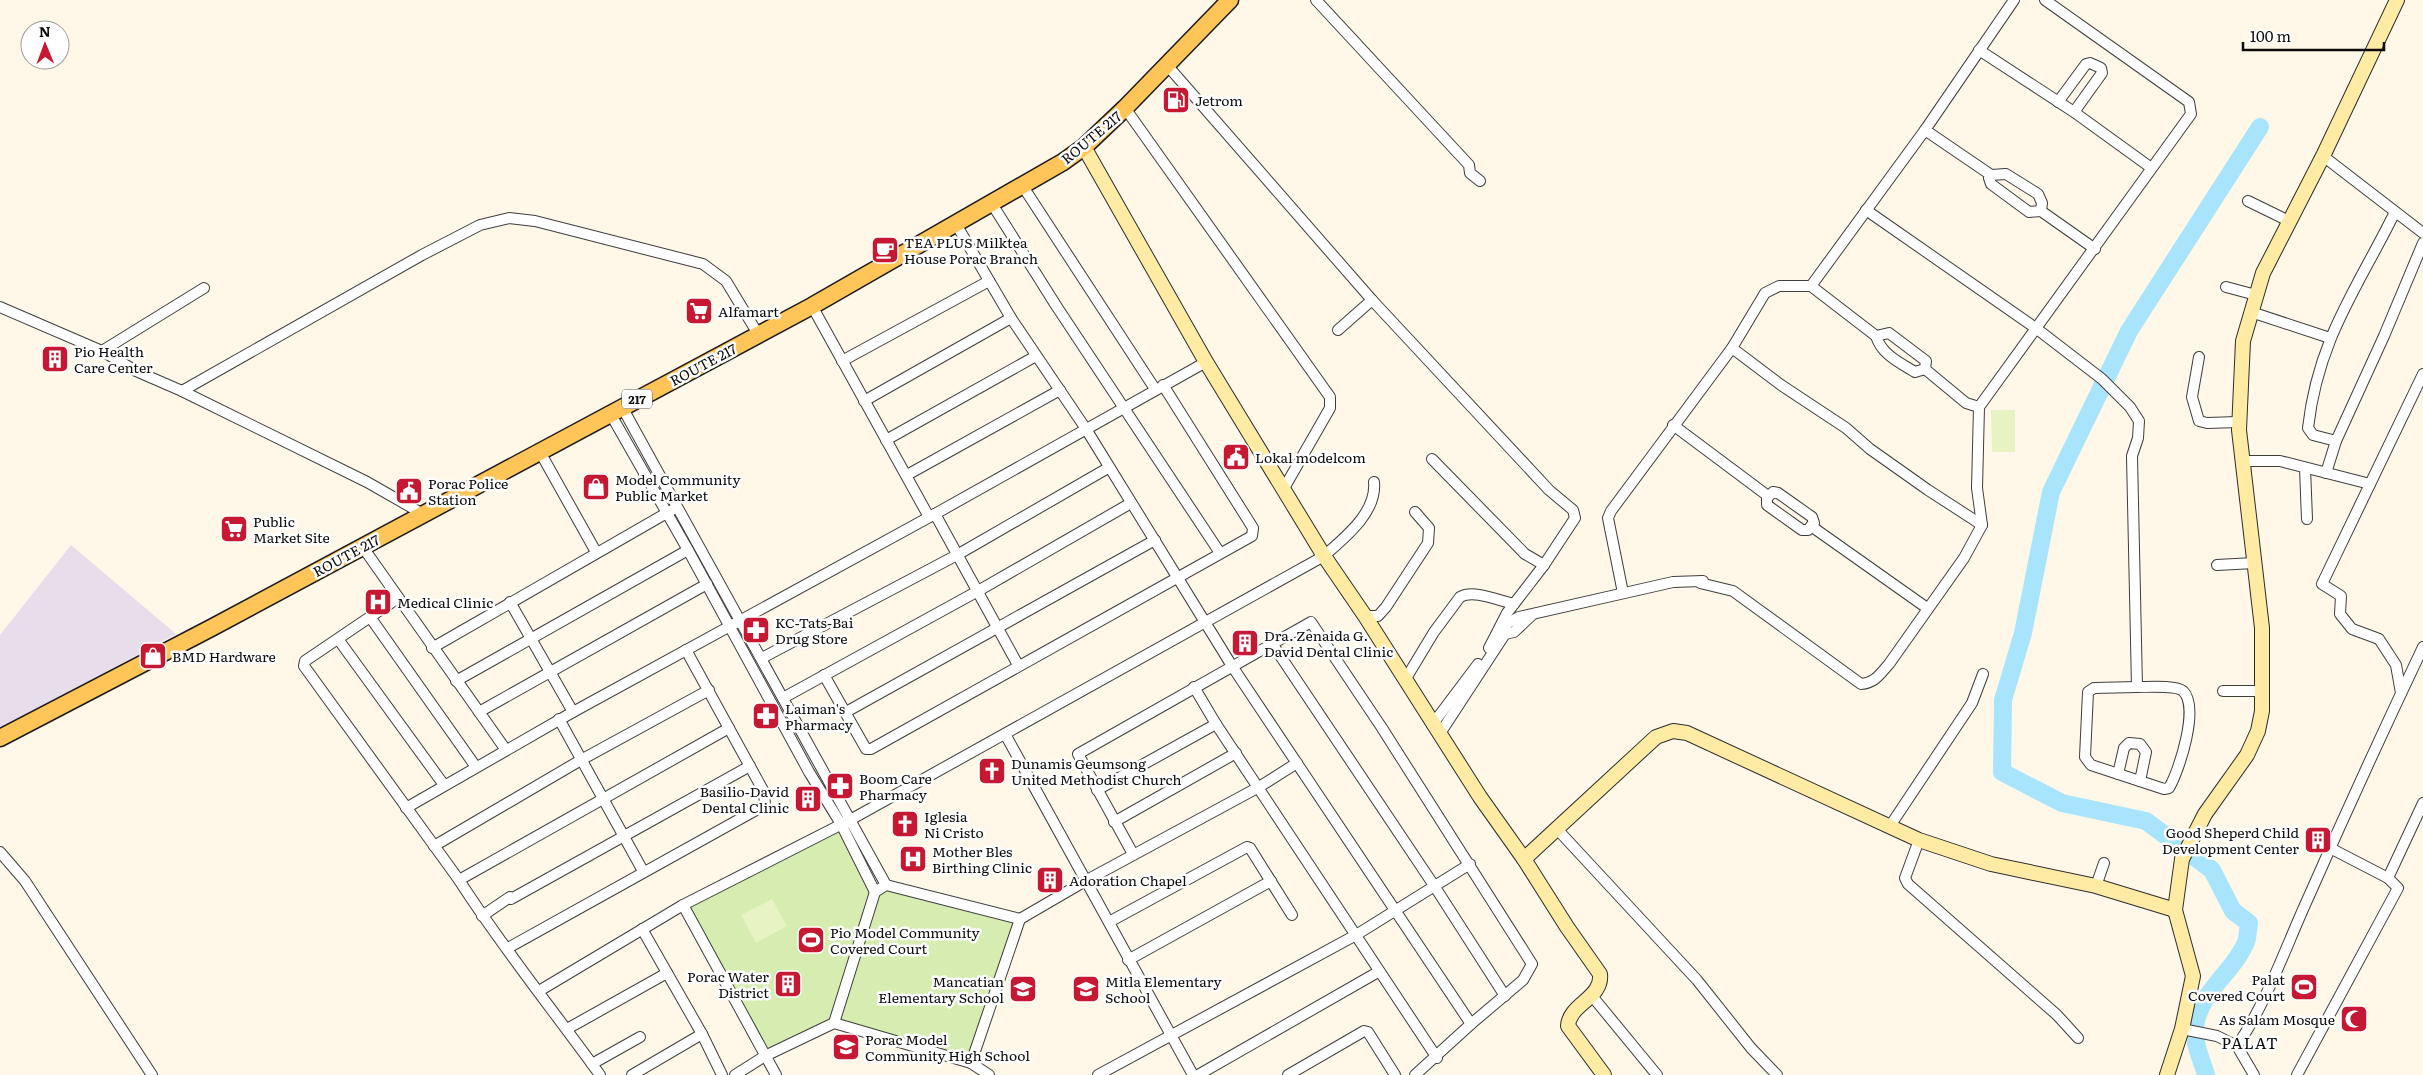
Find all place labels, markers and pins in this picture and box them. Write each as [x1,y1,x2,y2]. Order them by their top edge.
fuel station icon: Jetrom [1161,85,1191,115]
place label: Jetrom [1195,90,1243,110]
place label: TEA PLUS Milktea House Porac Branch [904,232,1038,268]
cafe icon: TEA PLUS Milktea House Porac Branch [870,235,900,265]
supermarket icon: Alfamart [684,296,714,326]
place label: Alfamart [718,301,779,321]
place label: Pio Health Care Center [74,341,153,377]
building icon: Pio Health Care Center [40,344,70,374]
public building icon: Lokal modelcom [1221,442,1251,472]
place label: Lokal modelcom [1255,447,1366,467]
place label: Model Community Public Market [615,469,741,505]
shop icon: Model Community Public Market [581,472,611,502]
place label: Porac Police Station [428,473,508,509]
public building icon: Porac Police Station [394,476,424,506]
place label: Public Market Site [253,511,330,547]
supermarket icon: Public Market Site [219,514,249,544]
hospital icon: Medical Clinic [363,587,393,617]
place label: Medical Clinic [397,592,493,612]
place label: KC-Tats-Bai Drug Store [775,612,854,648]
pharmacy icon: KC-Tats-Bai Drug Store [741,615,771,645]
place label: Dra. Zenaida G. David Dental Clinic [1264,625,1393,661]
building icon: Dra. Zenaida G. David Dental Clinic [1230,628,1260,658]
shop icon: BMD Hardware [138,641,168,671]
place label: BMD Hardware [172,646,276,666]
place label: Laiman's Pharmacy [785,698,854,734]
pharmacy icon: Laiman's Pharmacy [751,701,781,731]
place label: Dunamis Geumsong United Methodist Church [1011,753,1182,789]
church icon: Dunamis Geumsong United Methodist Church [977,756,1007,786]
place label: Boom Care Pharmacy [859,768,932,804]
pharmacy icon: Boom Care Pharmacy [825,771,855,801]
place label: Basilio-David Dental Clinic [700,781,789,817]
building icon: Basilio-David Dental Clinic [793,784,823,814]
place label: Iglesia Ni Cristo [924,806,984,842]
church icon: Iglesia Ni Cristo [890,809,920,839]
place label: Good Sheperd Child Development Center [2162,822,2299,858]
building icon: Good Sheperd Child Development Center [2303,825,2333,855]
place label: Mother Bles Birthing Clinic [932,841,1032,877]
hospital icon: Mother Bles Birthing Clinic [898,844,928,874]
building icon: Adoration Chapel [1035,865,1065,895]
place label: Adoration Chapel [1069,870,1187,890]
place label: Pio Model Community Covered Court [830,922,981,958]
sports icon: Pio Model Community Covered Court [796,925,826,955]
place label: Porac Water District [687,966,769,1002]
building icon: Porac Water District [773,969,803,999]
place label: Palat Covered Court [2188,969,2285,1005]
place label: Mancatian Elementary School [878,971,1004,1007]
place label: Mitla Elementary School [1105,971,1222,1007]
sports icon: Palat Covered Court [2289,972,2319,1002]
school or university icon: Mancatian Elementary School [1008,974,1038,1004]
school or university icon: Mitla Elementary School [1071,974,1101,1004]
mosque icon: As Salam Mosque [2339,1004,2369,1034]
place label: As Salam Mosque [2219,1009,2335,1029]
place label: Porac Model Community High School [865,1029,1030,1065]
school or university icon: Porac Model Community High School [831,1032,861,1062]

